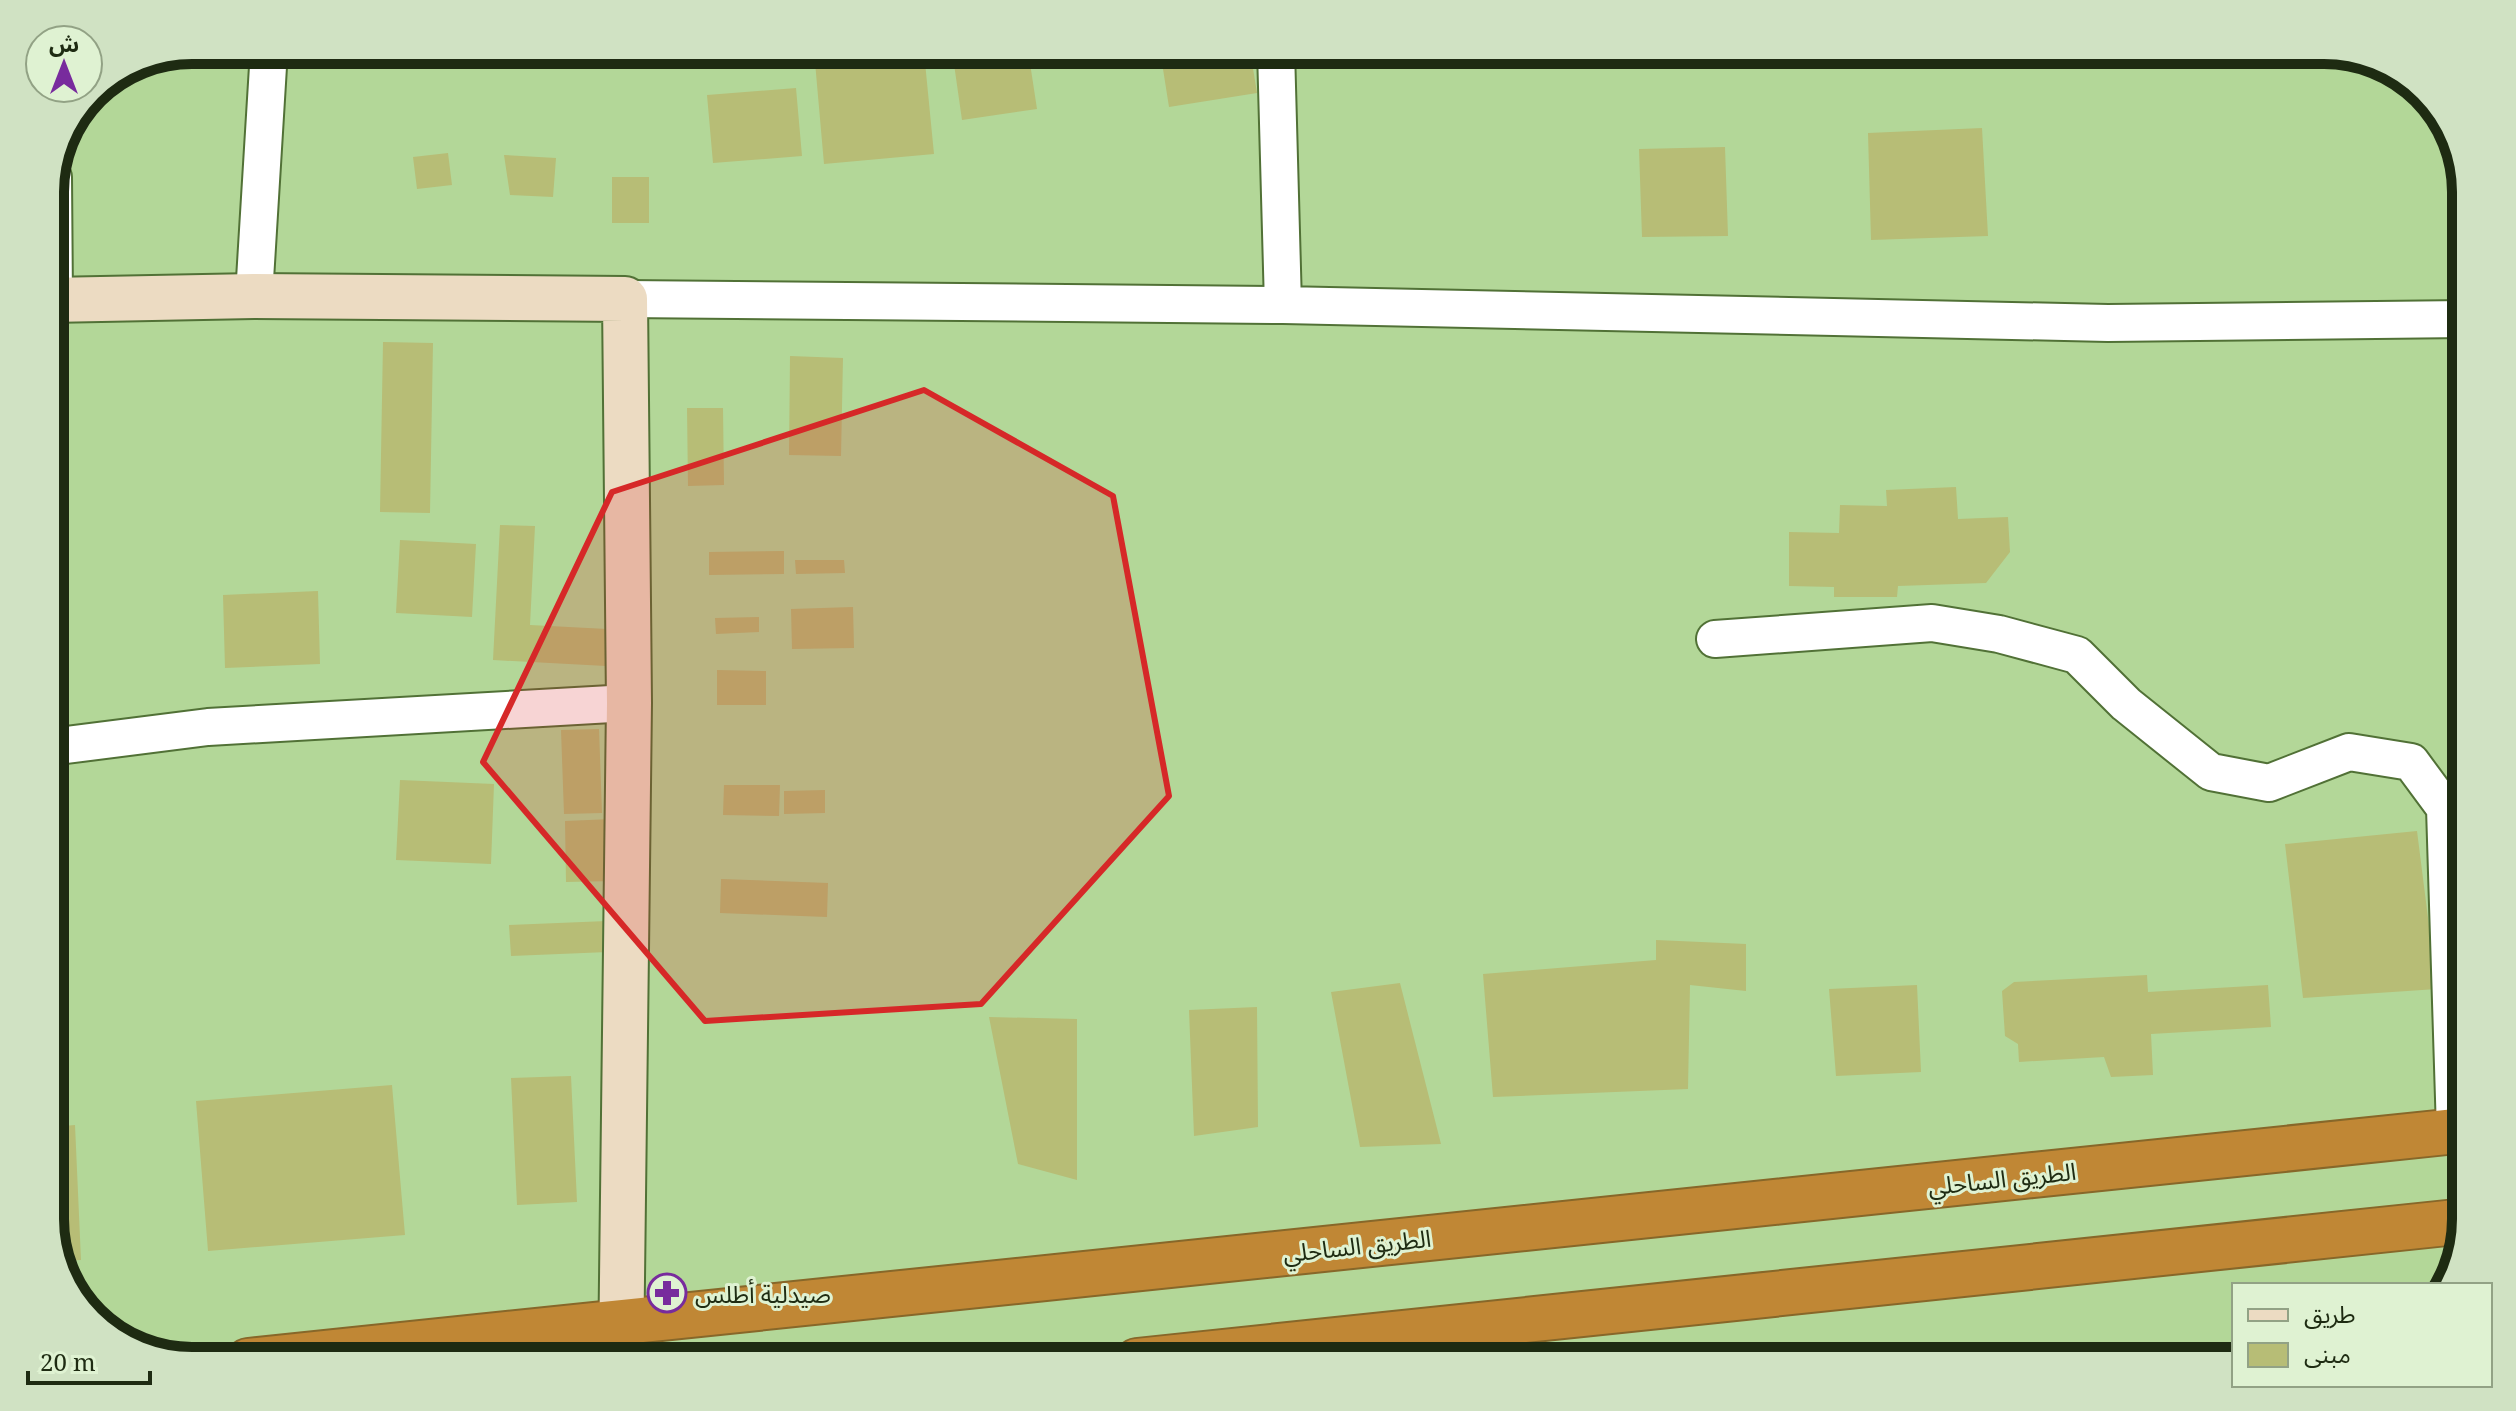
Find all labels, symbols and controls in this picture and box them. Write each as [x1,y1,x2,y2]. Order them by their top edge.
north arrow [24,24,104,104]
text: ش [49,28,79,58]
street label: الطريق الساحلي [1926,1154,2078,1206]
street label: الطريق الساحلي [1281,1221,1433,1273]
pharmacy icon: صيدلية أطلس [646,1272,688,1314]
place label: صيدلية أطلس [695,1277,831,1310]
legend [2232,1283,2492,1387]
text: طريق [2304,1297,2356,1330]
scale bar [28,1335,150,1385]
text: مبنى [2304,1337,2351,1370]
text: 20 m [40,1345,96,1378]

